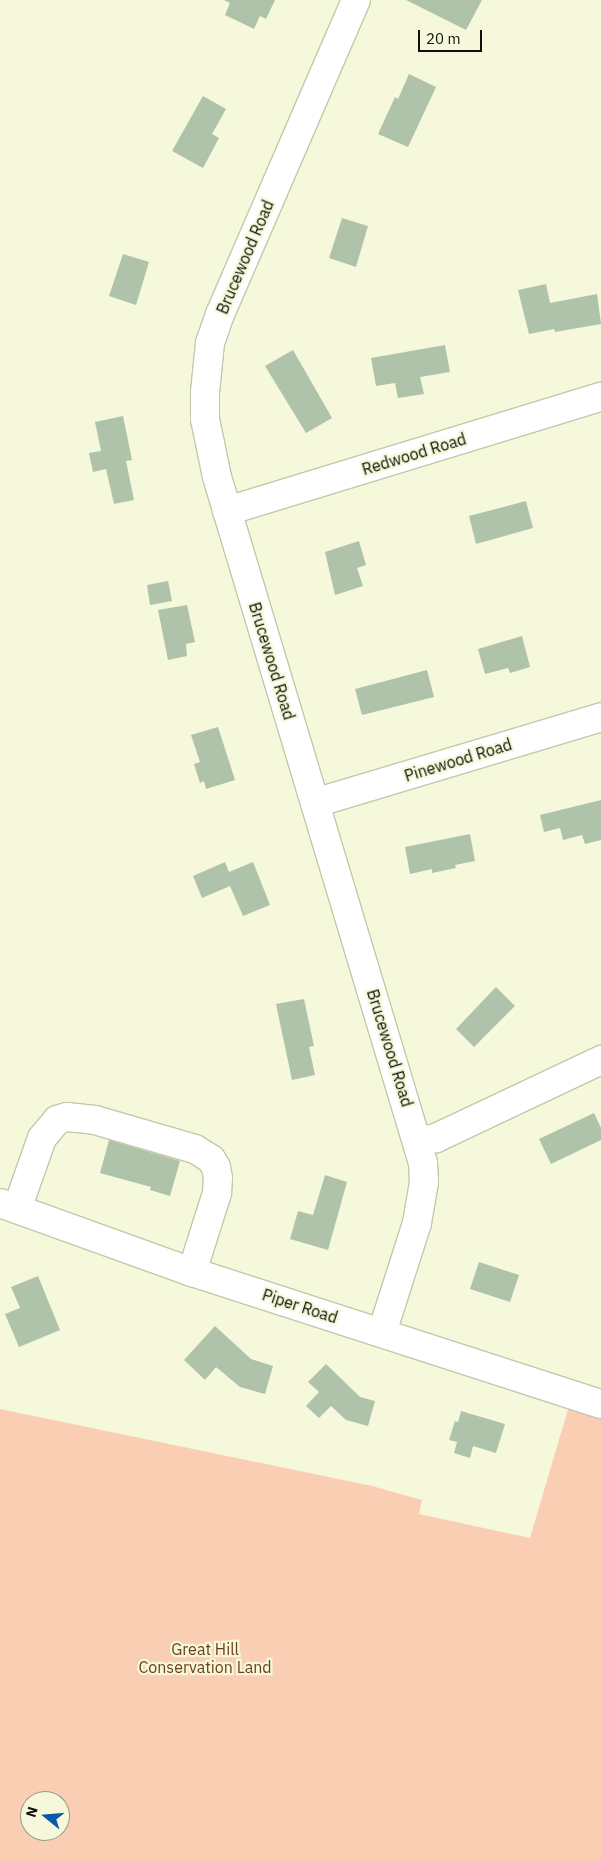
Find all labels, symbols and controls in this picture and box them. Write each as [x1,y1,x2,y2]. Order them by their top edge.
scale bar [421,20,485,52]
text: 20 m [426,29,461,48]
street label: Brucewood Road [212,197,278,317]
street label: Redwood Road [360,429,468,479]
street label: Brucewood Road [245,600,299,722]
street label: Pinewood Road [402,735,514,785]
street label: Brucewood Road [363,987,417,1109]
street label: Piper Road [260,1285,340,1327]
park label: Great Hill Conservation Land [138,1639,272,1677]
north arrow [20,1791,70,1841]
text: N [22,1804,42,1819]

